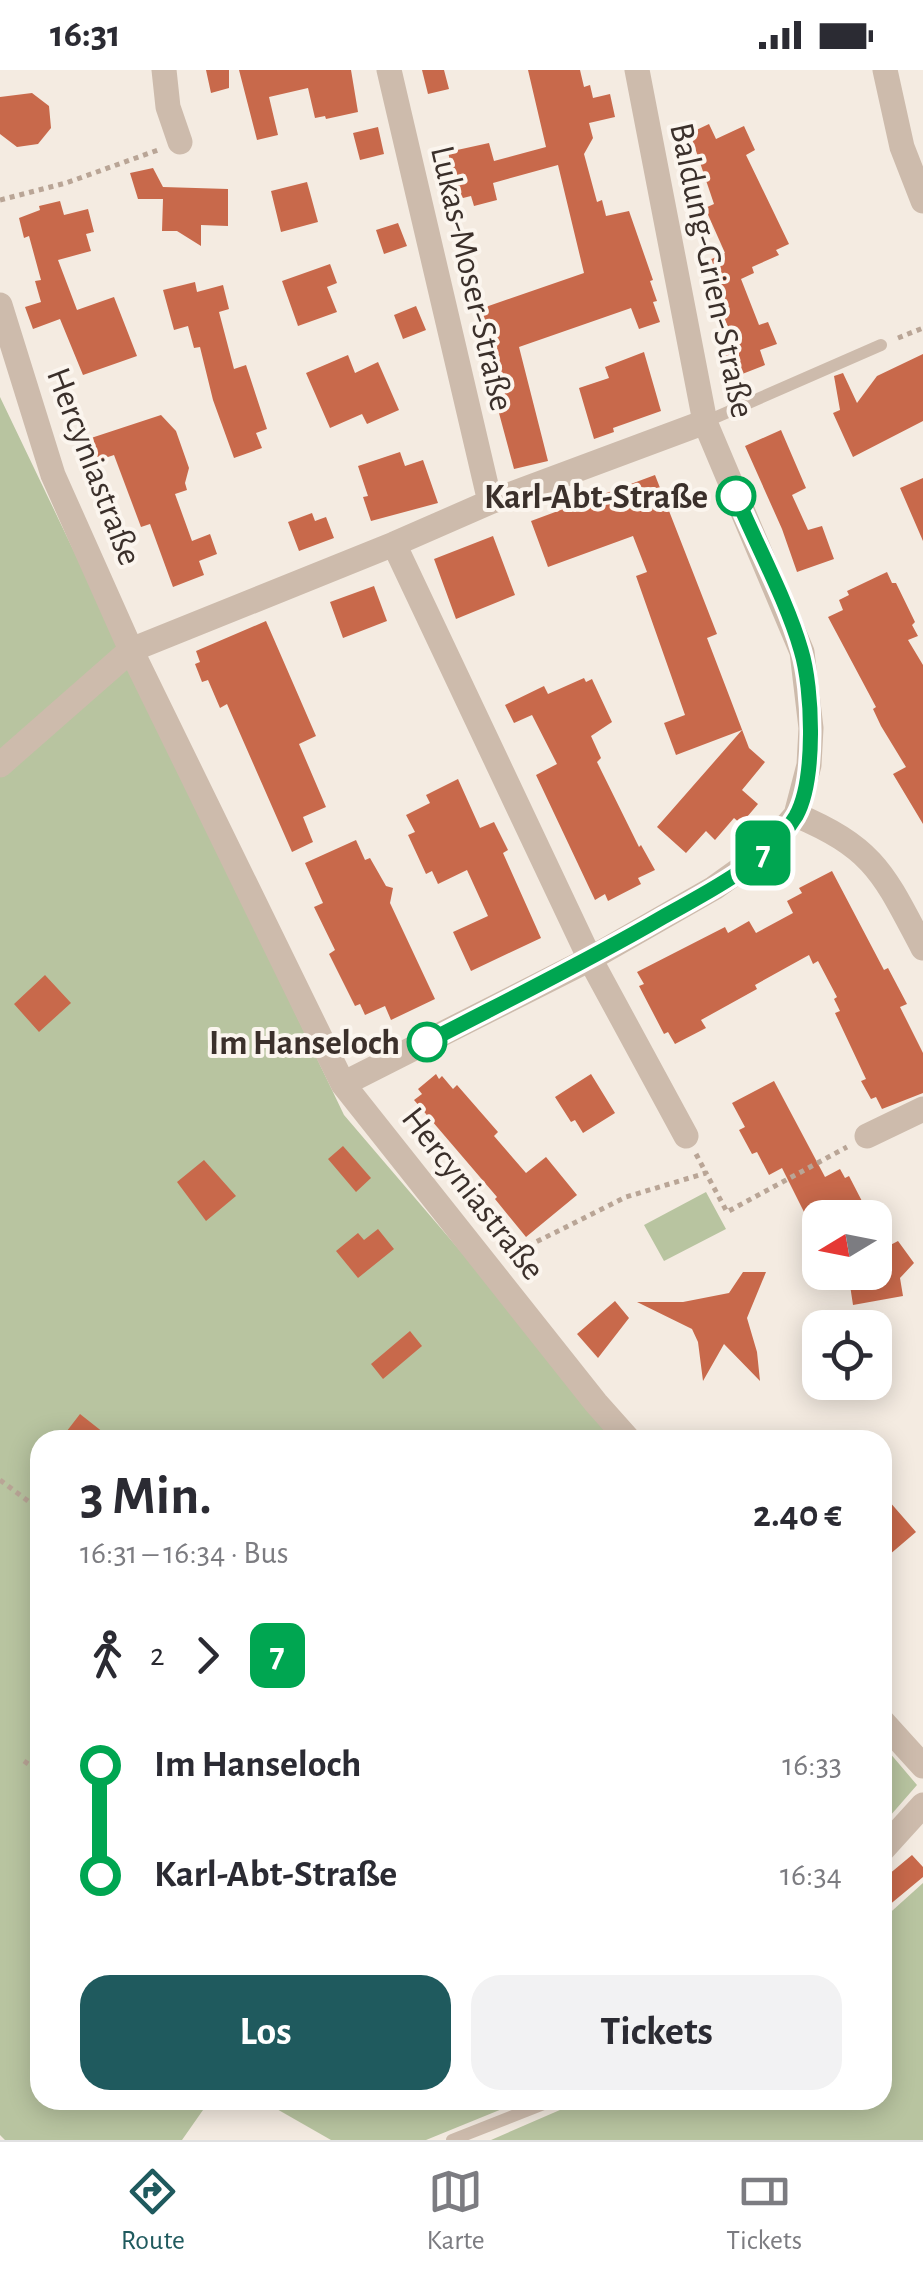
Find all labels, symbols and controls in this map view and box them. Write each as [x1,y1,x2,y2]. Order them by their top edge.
text: 16:31 [50,16,121,54]
street label: Baldung-Grien-Straße [663,120,760,421]
street label: Lukas-Moser-Straße [424,142,519,414]
street label: Hercyniastraße [40,363,147,570]
marker: Karl-Abt-Straße [717,477,755,515]
place label: Karl-Abt-Straße [484,480,708,515]
line badge: 7 [730,820,796,886]
text: 7 [755,836,771,871]
marker: Im Hanseloch [408,1023,446,1061]
place label: Im Hanseloch [209,1026,400,1061]
street label: Hercyniastraße [395,1101,551,1287]
north arrow [802,1200,892,1290]
map controls [802,1200,892,1400]
button: locate [802,1310,892,1400]
text: 3 Min. [80,1469,212,1524]
text: 2.40 € [753,1496,842,1534]
text: 16:31 – 16:34 · Bus [80,1537,289,1569]
icon: walk [80,1628,135,1683]
icon: forward [180,1628,235,1683]
text: 7 [270,1638,285,1673]
text: 2 [150,1639,165,1671]
text: Im Hanseloch [154,1746,361,1784]
text: 16:33 [782,1749,842,1781]
text: Karl-Abt-Straße [154,1856,397,1894]
text: 16:34 [780,1859,842,1891]
button: Los [80,1975,451,2090]
button: Tickets [471,1975,842,2090]
tab: Route [121,2164,185,2258]
tab: Karte [427,2164,485,2258]
tab: Tickets [726,2164,802,2258]

